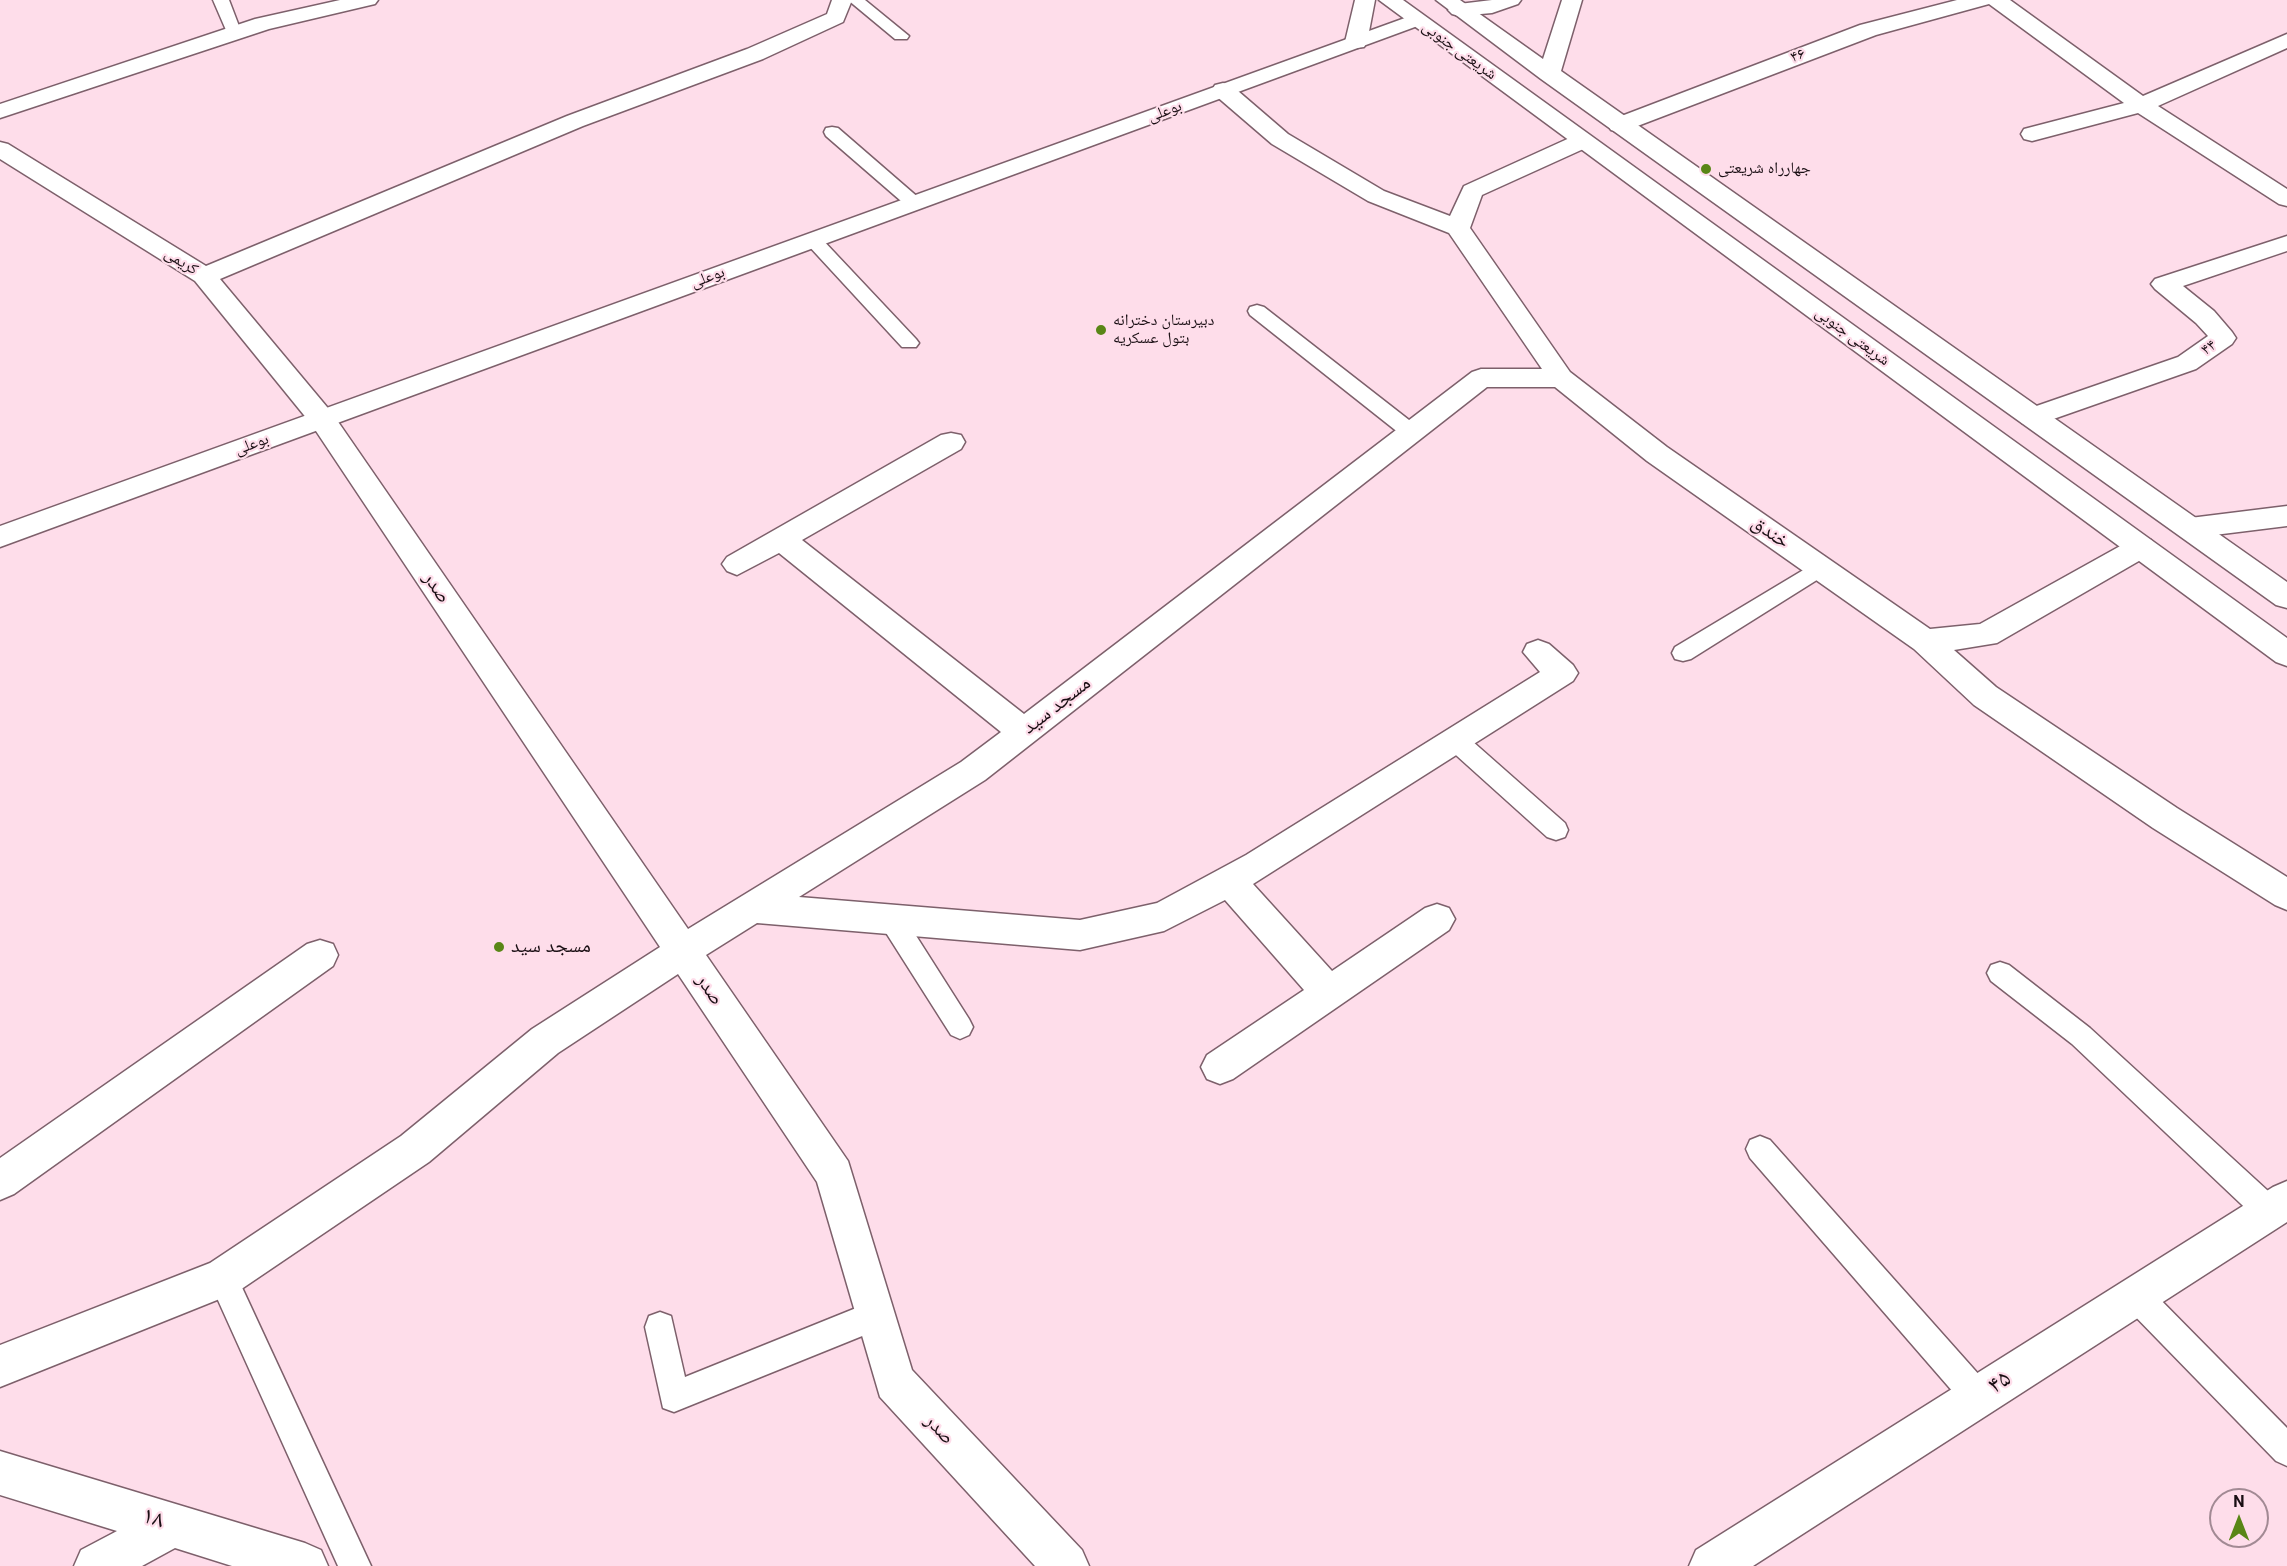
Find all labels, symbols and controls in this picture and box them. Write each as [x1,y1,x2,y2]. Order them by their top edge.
street label: شریعتی جنوبی [1418,18,1500,84]
street label: ۴۶ [1788,45,1808,67]
street label: بوعلی [1145,97,1185,127]
place label: جهارراه شریعتی [1718,159,1811,179]
marker: جهارراه شریعتی [1699,162,1713,176]
street label: کریمی [161,244,201,280]
street label: بوعلی [688,263,728,293]
street label: شریعتی جنوبی [1811,304,1893,370]
place label: دبیرستان دخترانه بتول عسکریه [1113,311,1214,349]
marker: دبیرستان دخترانه بتول عسکریه [1094,323,1108,337]
street label: ۴۴ [2198,336,2220,360]
street label: بوعلی [232,430,272,460]
street label: خندق [1746,511,1794,555]
street label: صدر [417,568,455,608]
street label: مسجد سید [1018,672,1096,740]
place label: مسجد سید [511,935,591,959]
marker: مسجد سید [492,940,506,954]
street label: صدر [690,970,728,1010]
street label: ۴۵ [1983,1365,2017,1401]
street label: صدر [919,1410,959,1450]
north arrow [2209,1488,2269,1548]
text: N [2233,1492,2245,1511]
street label: ۱۸ [138,1502,168,1536]

